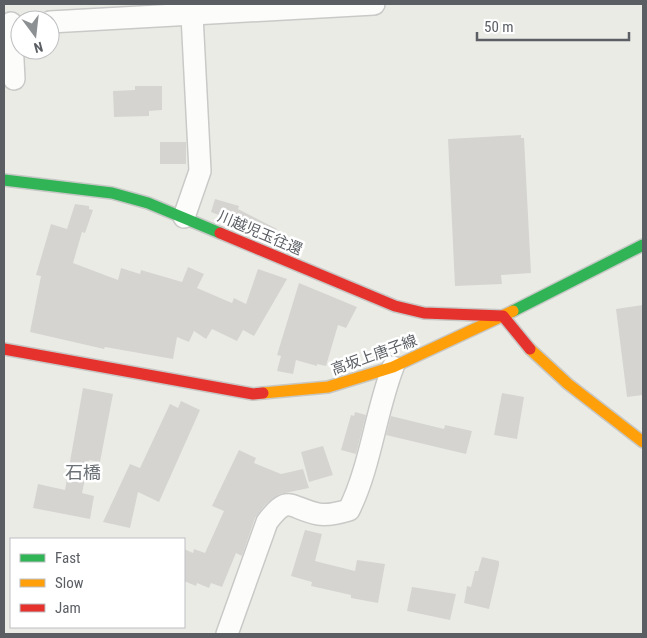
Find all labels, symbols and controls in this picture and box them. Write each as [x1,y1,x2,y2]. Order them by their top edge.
north arrow [10,10,60,60]
scale bar [477,10,630,42]
text: 50 m [484,18,514,36]
text: N [32,39,45,56]
street label: 川越児玉往還 [215,207,305,259]
street label: 高坂上唐子線 [329,331,419,379]
district label: 石橋 [65,462,101,483]
legend [10,538,185,628]
text: Fast [55,549,80,567]
text: Slow [55,574,84,592]
text: Jam [55,599,81,617]

